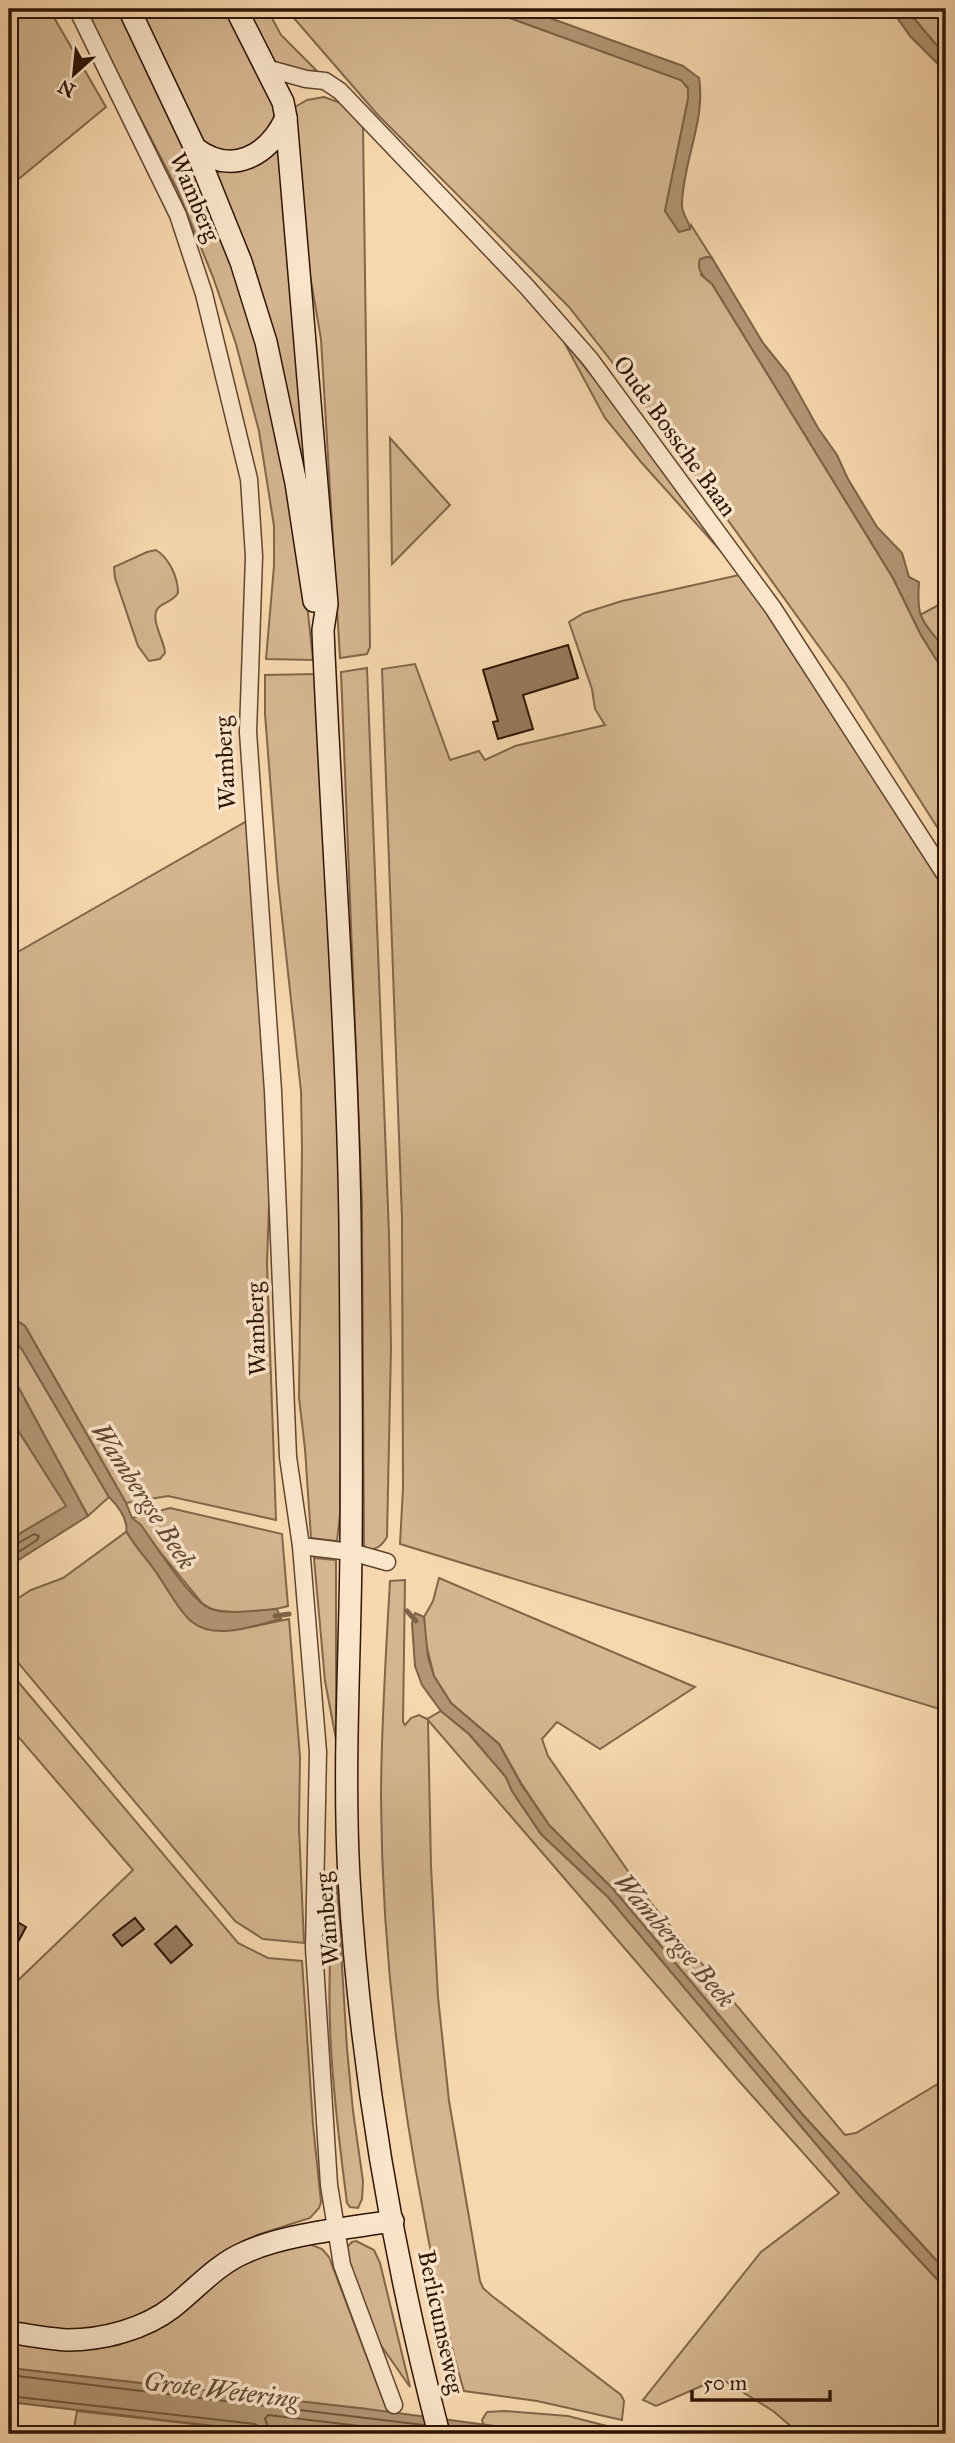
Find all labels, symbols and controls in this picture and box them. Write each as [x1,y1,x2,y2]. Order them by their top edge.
north arrow [38,38,108,108]
text: N [54,75,79,103]
street label: Wamberg [163,148,227,247]
street label: Oude Bossche Baan [607,350,743,522]
street label: Wamberg [208,715,242,811]
street label: Wamberg [239,1281,273,1376]
water label: Wambergse Beek [85,1417,203,1576]
water label: Wambergse Beek [608,1866,743,2014]
street label: Wamberg [308,1870,346,1967]
street label: Berlicumseweg [411,2247,471,2397]
scale bar [692,2359,831,2403]
water label: Grote Wetering [142,2365,302,2416]
text: 50 m [703,2370,748,2396]

